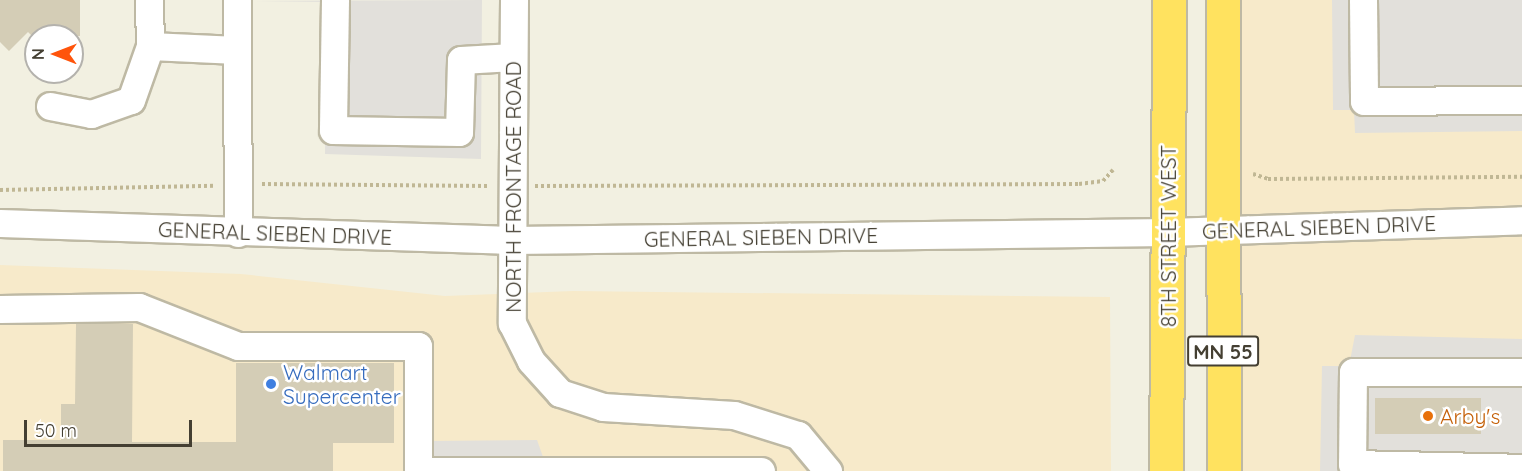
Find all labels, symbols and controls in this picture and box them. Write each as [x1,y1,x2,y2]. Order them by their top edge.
north arrow [24,24,84,84]
text: N [28,48,48,60]
street label: NORTH FRONTAGE ROAD [500,61,526,313]
street label: 8TH STREET WEST [1155,145,1181,327]
street label: GENERAL SIEBEN DRIVE [1202,210,1436,244]
street label: GENERAL SIEBEN DRIVE [158,216,392,250]
street label: GENERAL SIEBEN DRIVE [644,222,878,252]
road number: MN 55 [1187,334,1259,368]
place label: Walmart Supercenter [283,359,401,409]
marker: Walmart Supercenter [264,377,278,391]
place label: Arby's [1440,403,1500,429]
scale bar [27,408,195,446]
marker: Arby's [1421,409,1435,423]
text: 50 m [35,419,77,442]

